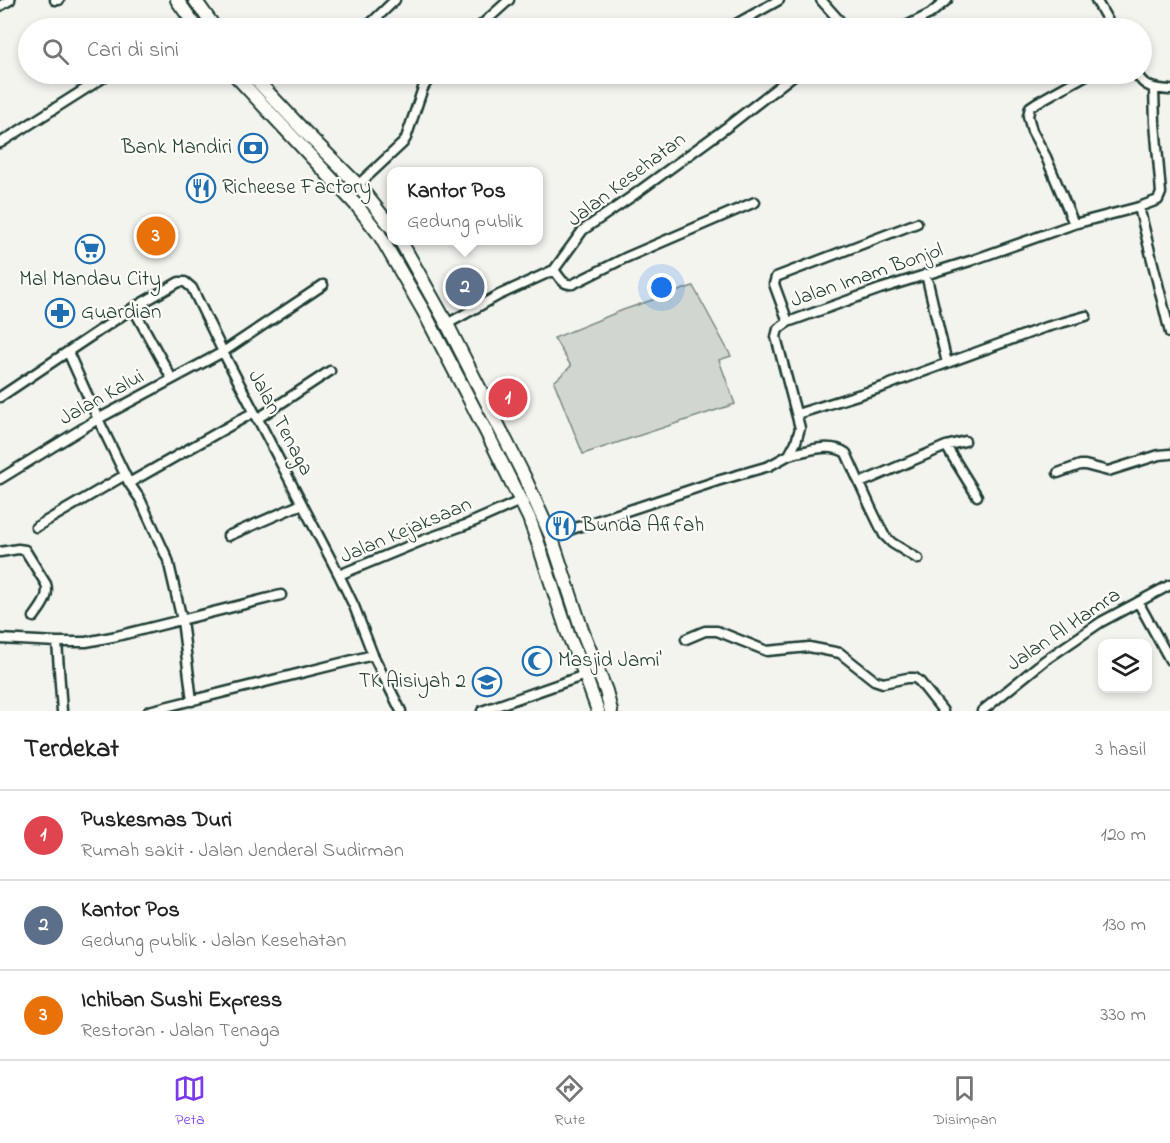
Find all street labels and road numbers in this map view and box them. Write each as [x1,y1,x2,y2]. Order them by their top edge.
street label: Jalan Kesehatan [561,125,693,235]
street label: Jalan Imam Bonjol [787,236,947,316]
street label: Jalan Kalui [54,362,150,434]
street label: Jalan Tenaga [238,365,320,482]
street label: Jalan Kejaksaan [336,490,476,572]
street label: Jalan Al Hamra [1001,581,1127,679]

